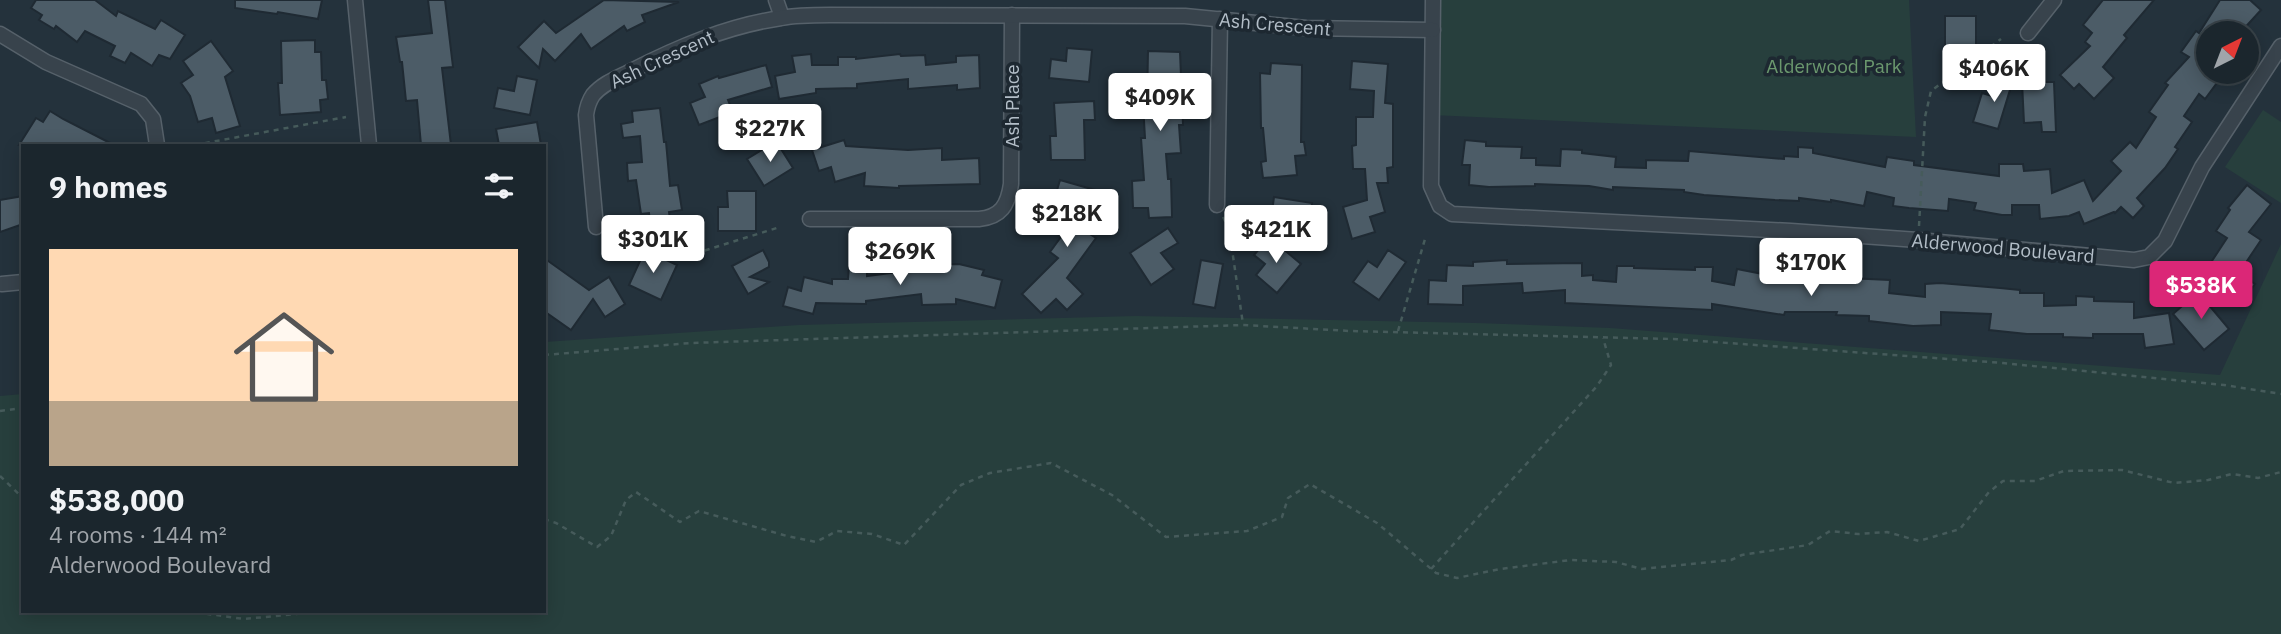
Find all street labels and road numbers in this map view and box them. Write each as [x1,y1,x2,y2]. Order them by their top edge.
street label: Ash Crescent [1218,7,1332,41]
street label: Ash Crescent [606,24,718,94]
street label: Ash Place [1000,64,1024,148]
street label: Alderwood Boulevard [1910,228,2096,268]

